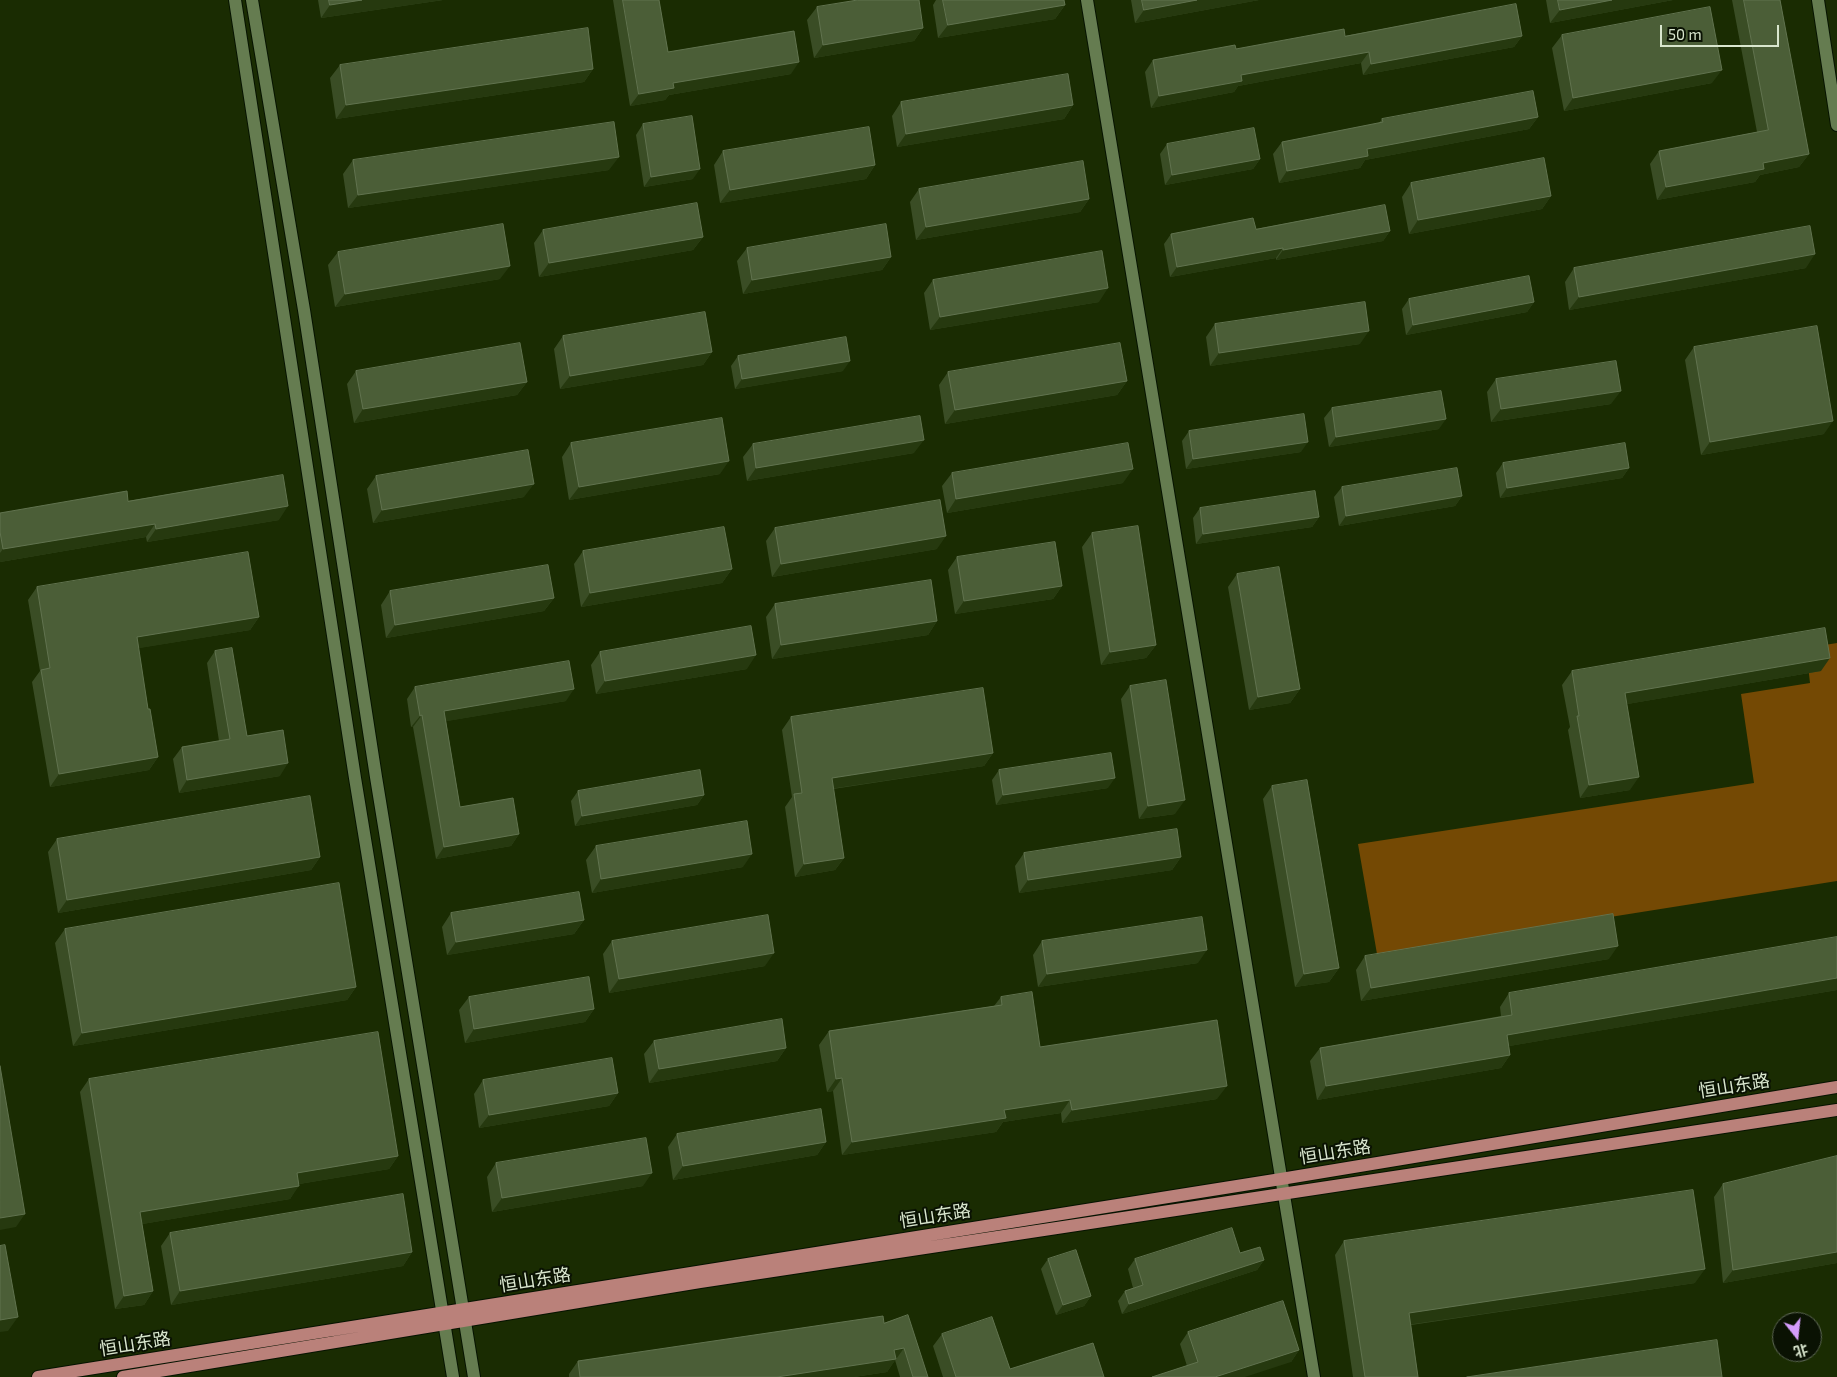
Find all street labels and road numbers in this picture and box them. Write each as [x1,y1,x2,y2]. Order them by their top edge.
street label: 恒山东路 [1697,1070,1771,1102]
street label: 恒山东路 [1298,1136,1372,1168]
street label: 恒山东路 [898,1200,972,1232]
street label: 恒山东路 [498,1264,572,1296]
street label: 恒山东路 [98,1328,172,1360]

